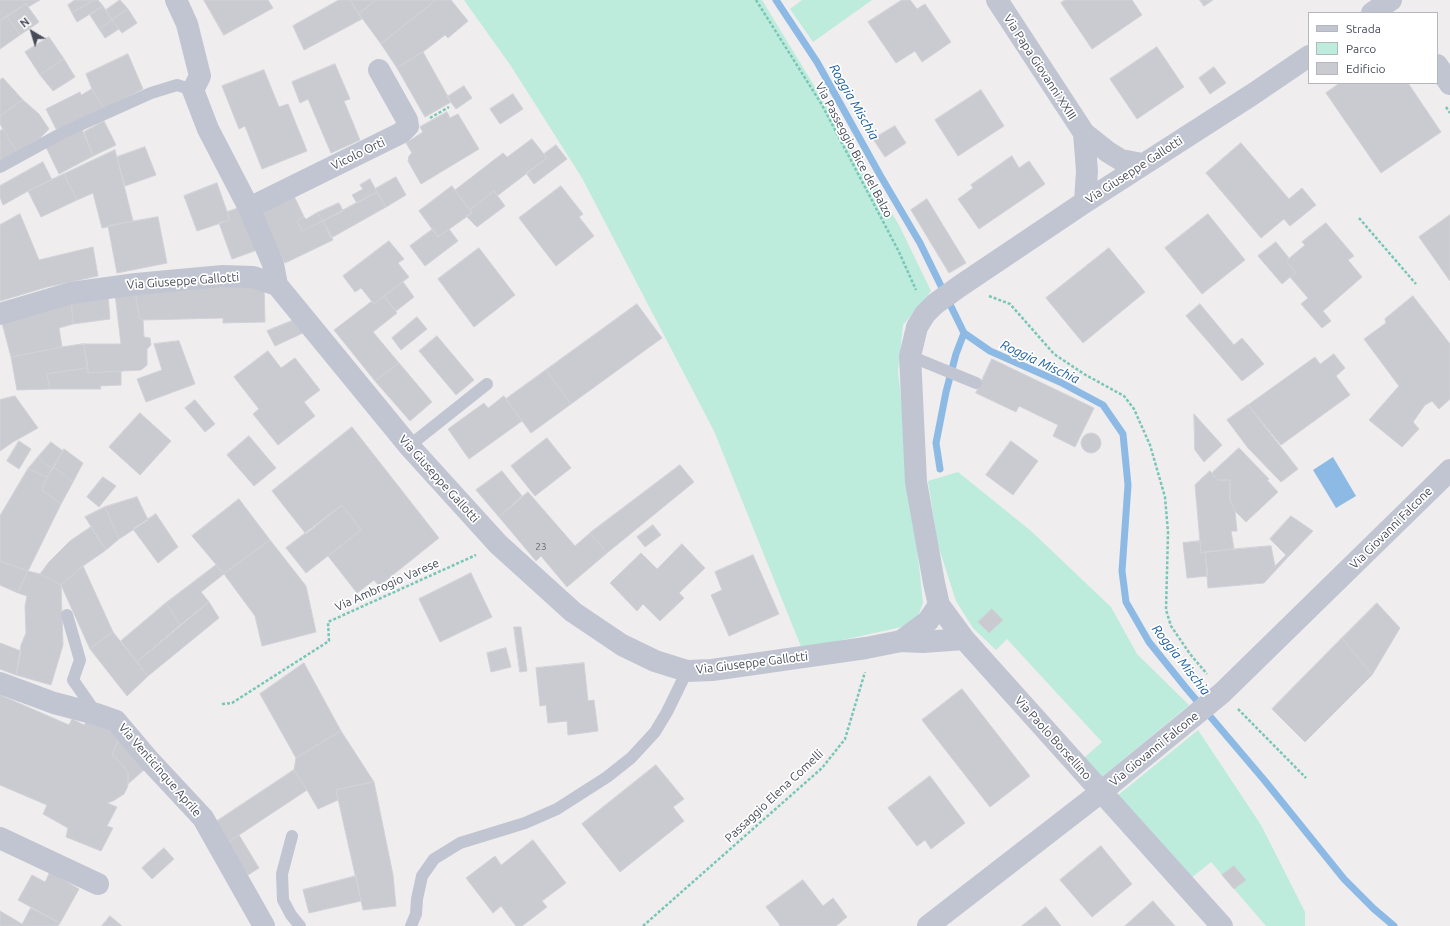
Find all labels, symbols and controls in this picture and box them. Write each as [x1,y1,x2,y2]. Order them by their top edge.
north arrow [12,12,52,52]
street label: Via Papa Giovanni XXIII [1001,12,1079,122]
legend [1308,12,1438,84]
text: N [18,15,32,30]
text: Strada [1346,22,1381,35]
text: Parco [1346,42,1376,55]
water label: Roggia Mischia [826,61,882,143]
text: Edificio [1346,62,1386,75]
street label: Via Passeggio Bice del Balzo [812,80,896,220]
street label: Via Giuseppe Gallotti [1083,133,1185,207]
street label: Vicolo Orti [329,135,387,173]
street label: Via Giuseppe Gallotti [126,270,240,292]
water label: Roggia Mischia [998,337,1082,387]
street label: Via Giuseppe Gallotti [396,432,482,526]
street label: Via Giovanni Falcone [1347,484,1435,572]
house number: 23 [535,541,547,553]
street label: Via Ambrogio Varese [333,555,441,615]
water label: Roggia Mischia [1149,622,1213,698]
street label: Via Giuseppe Gallotti [695,649,809,677]
street label: Via Paolo Borsellino [1012,693,1094,783]
street label: Via Giovanni Falcone [1107,709,1201,789]
street label: Via Venticinque Aprile [116,720,204,820]
street label: Passaggio Elena Comelli [722,747,826,845]

